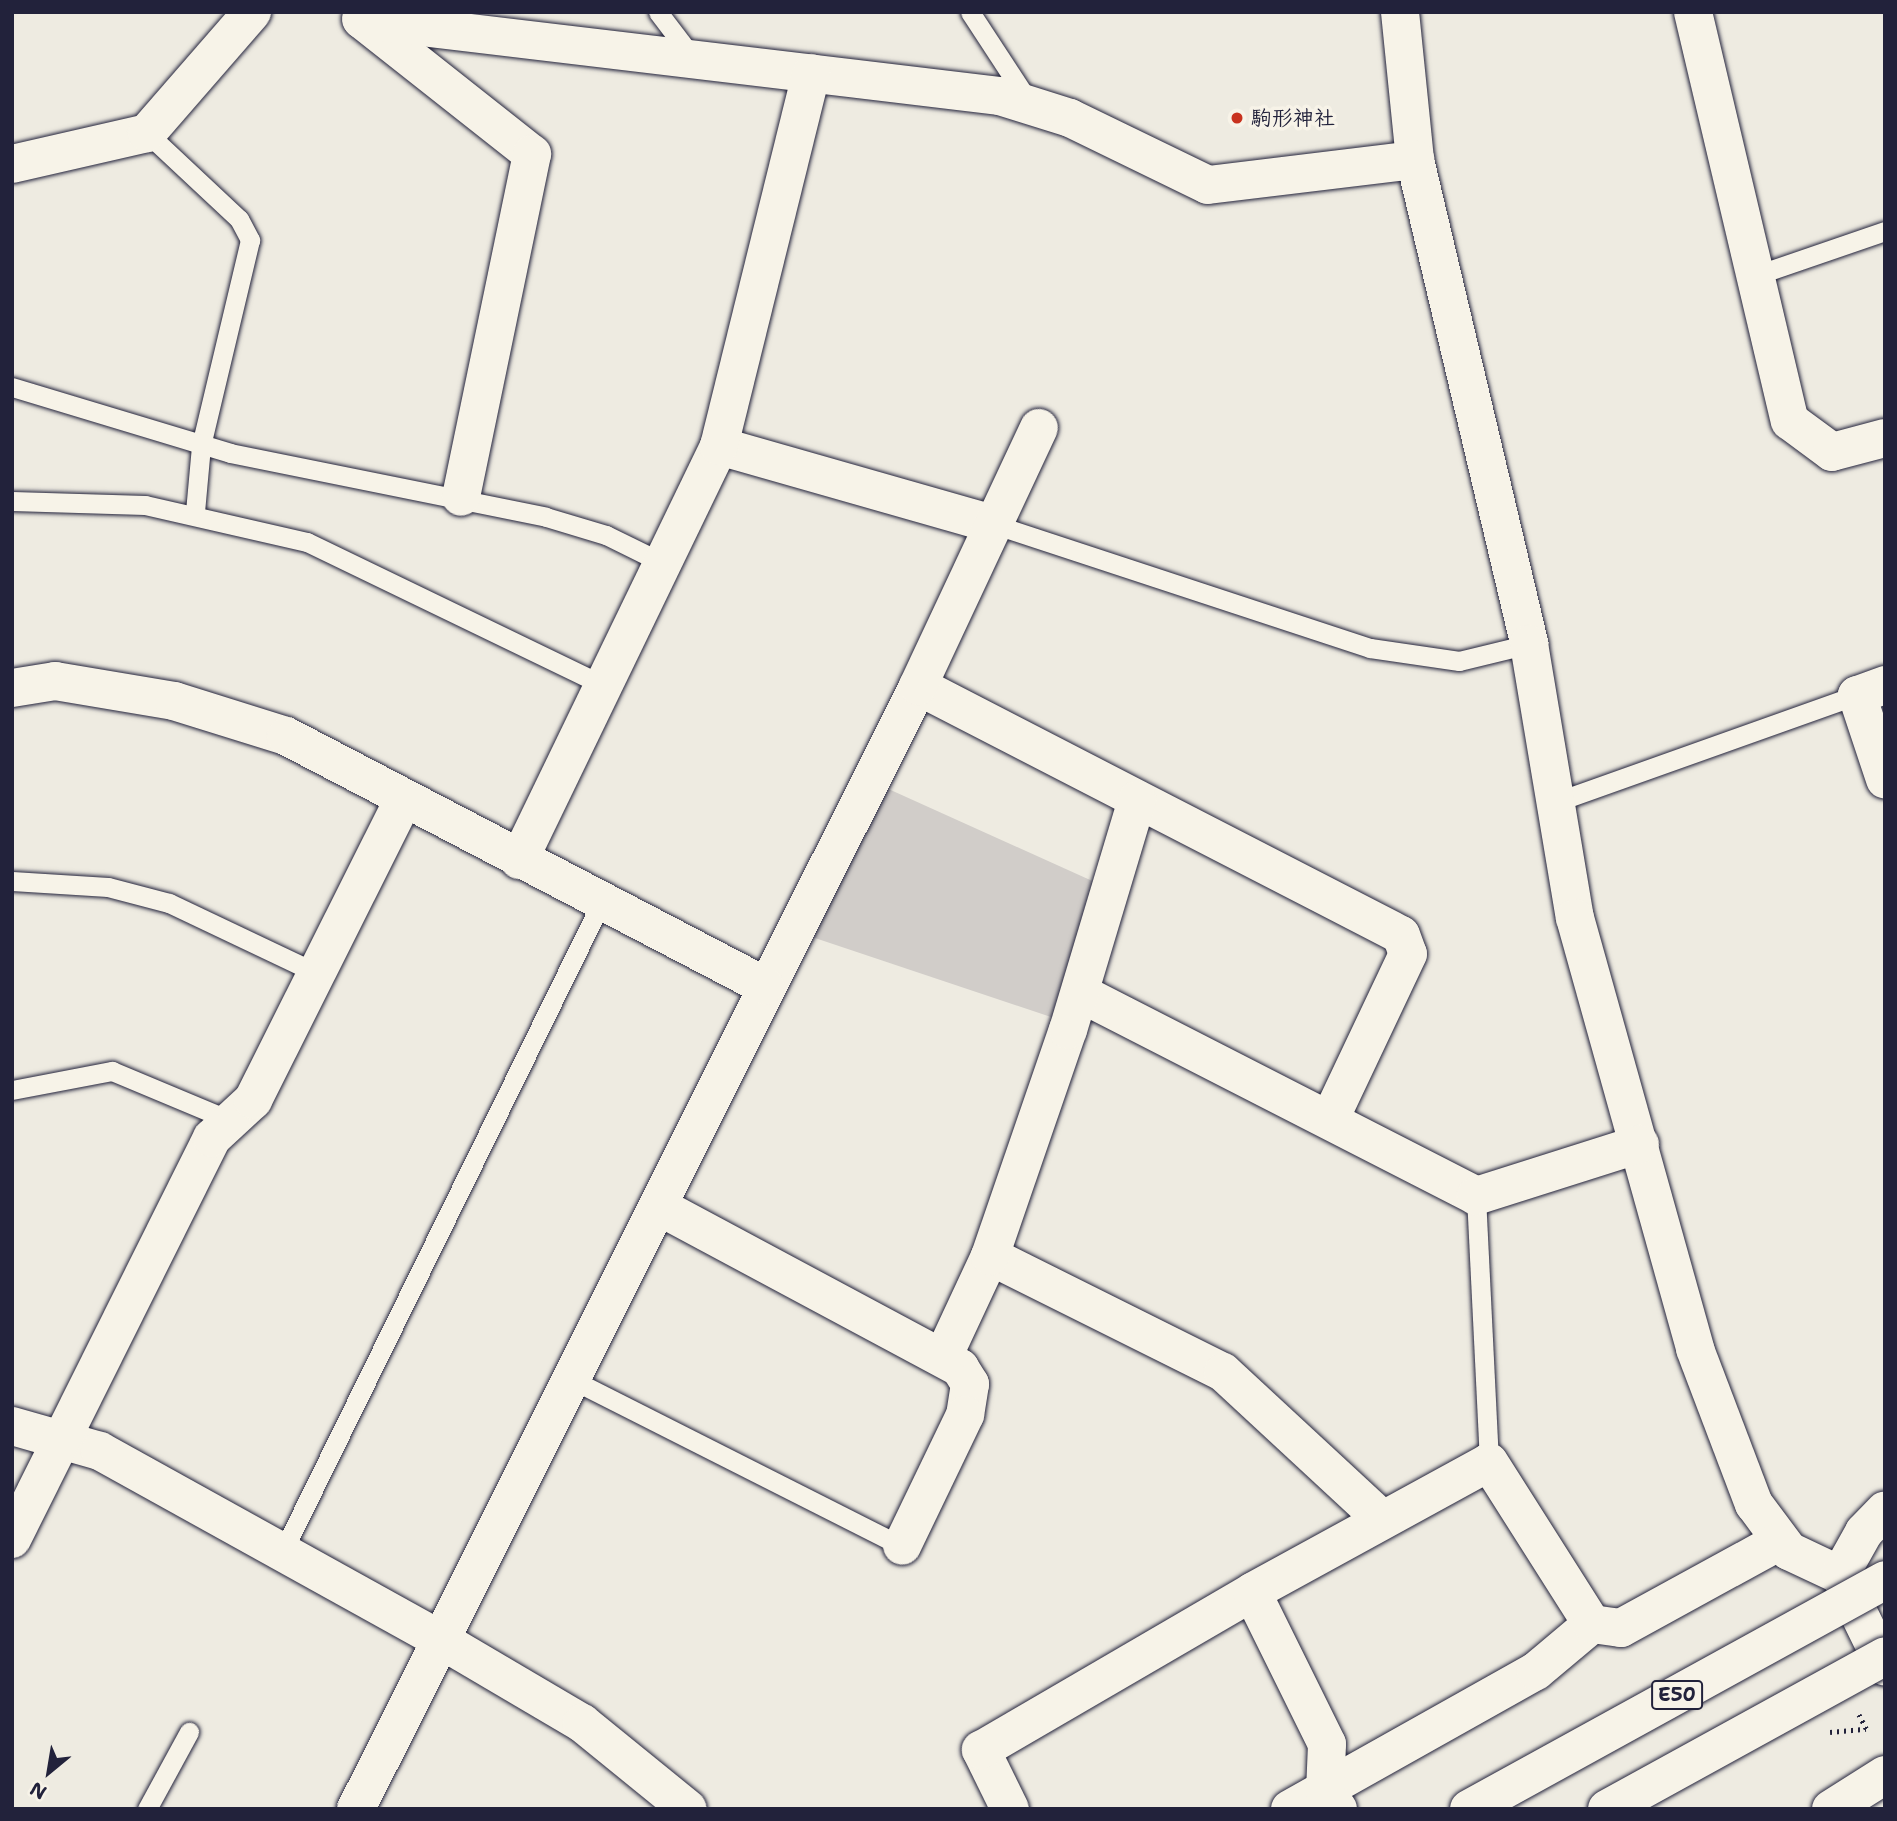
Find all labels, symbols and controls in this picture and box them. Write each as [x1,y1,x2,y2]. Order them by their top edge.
place label: 駒形神社 [1251,105,1335,131]
marker: 駒形神社 [1229,110,1245,126]
road number: E50 [1651,1680,1703,1710]
north arrow [14,1737,84,1807]
text: N [25,1776,51,1805]

